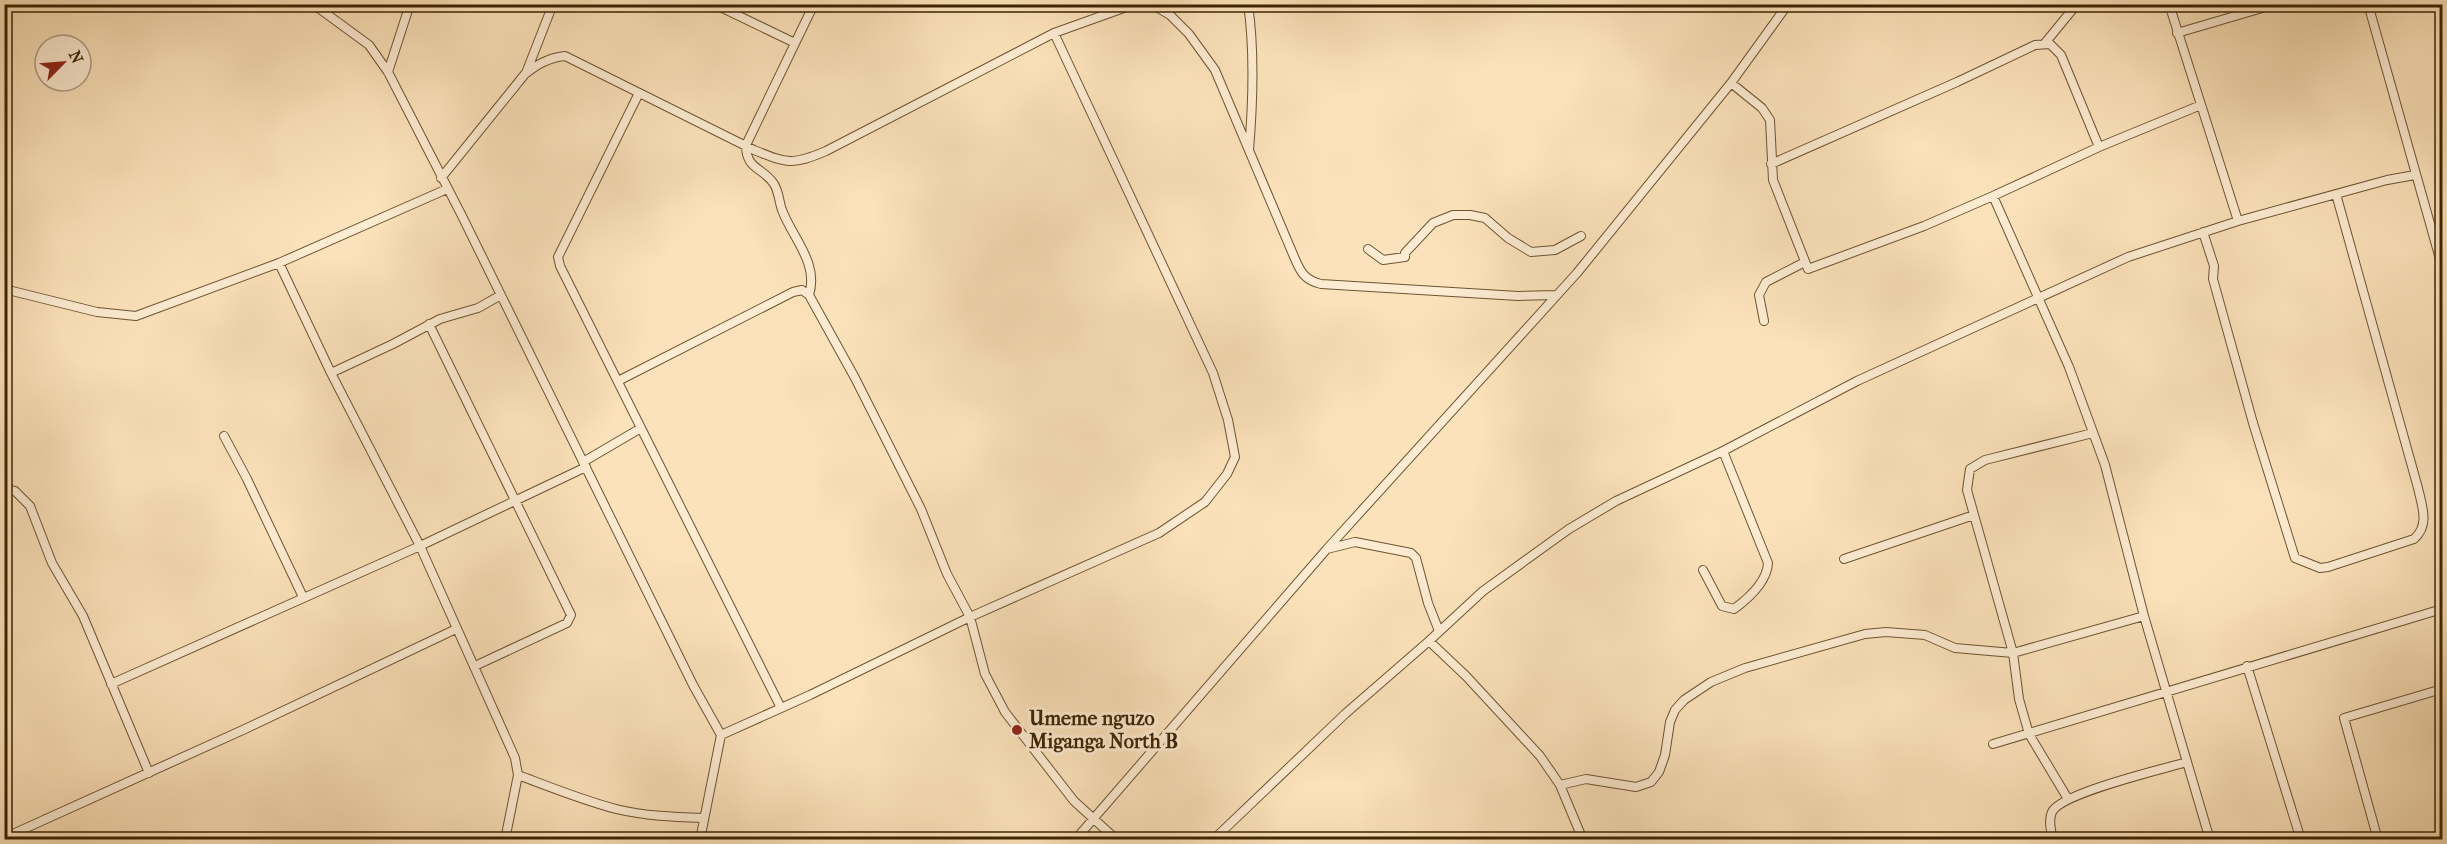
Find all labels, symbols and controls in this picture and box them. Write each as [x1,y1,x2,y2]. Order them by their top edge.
north arrow [33,33,93,93]
text: N [65,47,88,67]
place label: Umeme nguzo Miganga North B [1028,707,1178,753]
marker: Umeme nguzo Miganga North B [1010,723,1024,737]

